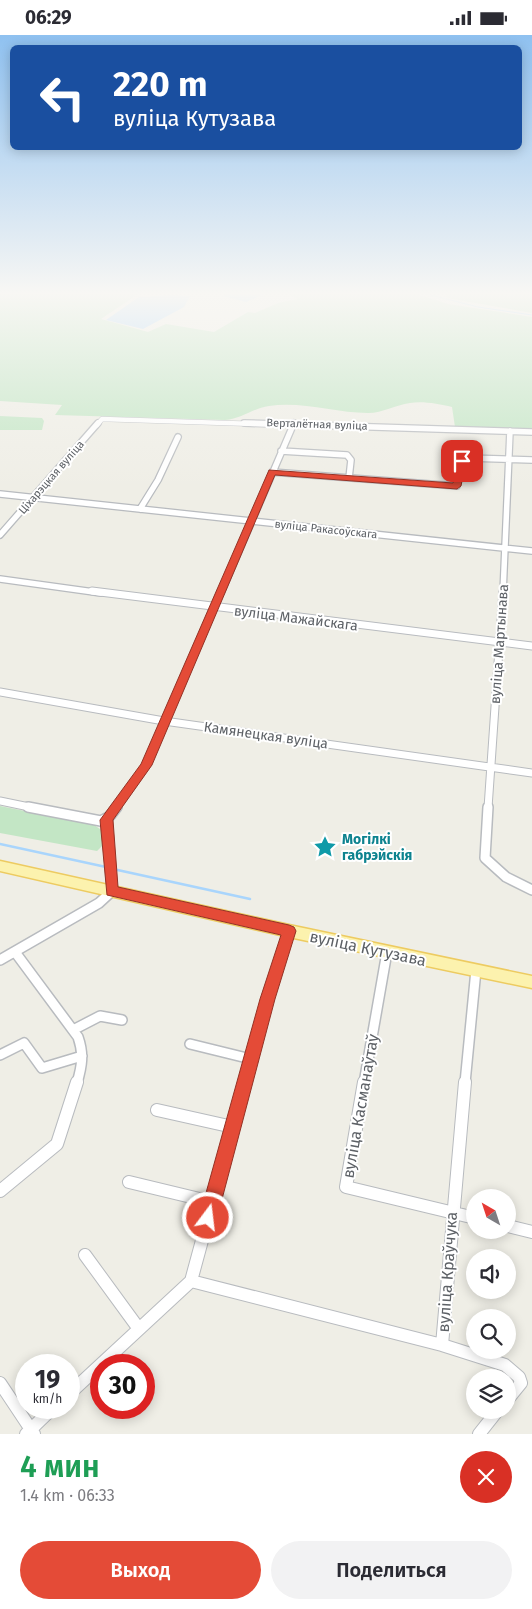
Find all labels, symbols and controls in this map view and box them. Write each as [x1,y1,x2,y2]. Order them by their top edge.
text: 06:29 [25,6,72,29]
text: 220 m [113,63,208,105]
icon: left [30,65,95,130]
text: вуліца Кутузава [113,105,276,132]
street label: Верталётная вуліца [266,416,368,433]
street label: Ціхарэцкая вуліца [16,438,87,517]
pin [441,440,483,482]
icon: arrive [448,447,476,475]
street label: вуліца Ракасоўскага [274,518,378,541]
street label: вуліца Мартынава [487,583,512,705]
street label: вуліца Мажайскага [233,602,359,635]
street label: Камянецкая вуліца [203,718,329,753]
place label: Могілкі габрэйскія [342,831,412,864]
place icon: Могілкі габрэйскія [312,834,338,860]
street label: вуліца Кутузава [308,927,428,970]
street label: вуліца Касманаўтаў [338,1032,383,1180]
north arrow [466,1189,516,1239]
map controls [466,1189,516,1419]
position arrow [181,1191,233,1243]
street label: вуліца Краўчука [434,1211,461,1333]
button: sound [466,1249,516,1299]
button: search [466,1309,516,1359]
speed limit sign: 30 [90,1354,155,1419]
text: 19 [35,1365,60,1395]
button: layers [466,1369,516,1419]
text: km/h [33,1392,62,1406]
text: 4 мин [20,1449,100,1485]
button: close [460,1451,512,1503]
text: 1.4 km · 06:33 [20,1486,115,1505]
button: Выход [20,1541,261,1599]
button: Поделиться [271,1541,512,1599]

